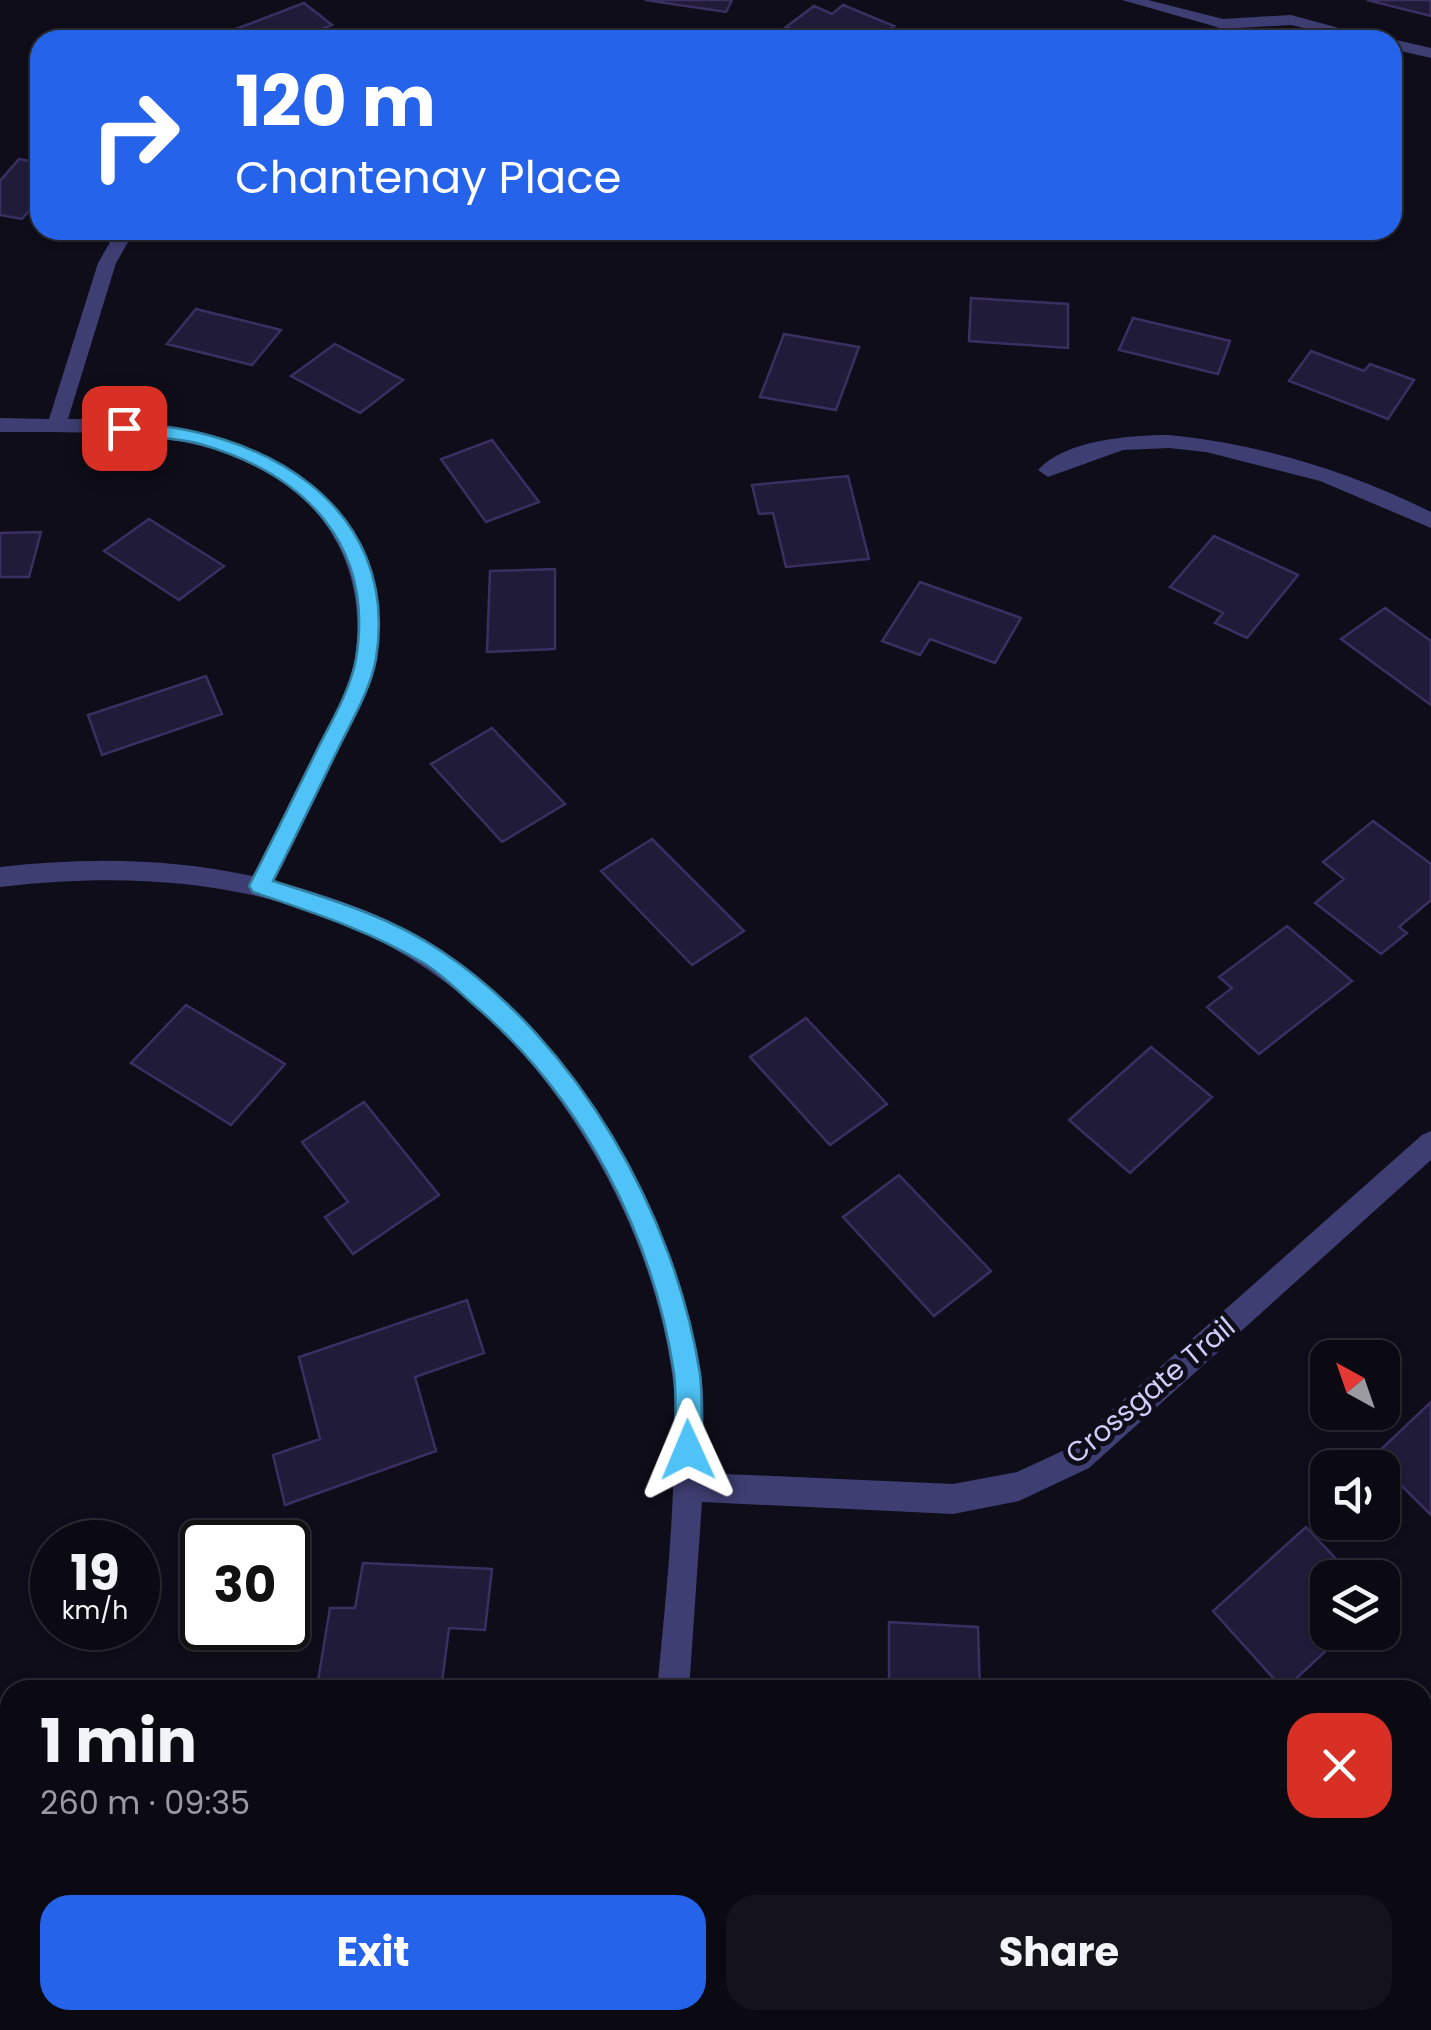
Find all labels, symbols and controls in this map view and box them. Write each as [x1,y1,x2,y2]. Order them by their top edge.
text: 120 m [235,52,436,151]
icon: right [70,70,200,200]
text: Chantenay Place [235,146,621,209]
pin [82,386,167,471]
icon: arrive [97,401,152,456]
street label: Crossgate Trail [1057,1308,1243,1473]
north arrow [1310,1340,1400,1430]
map controls [1310,1340,1400,1650]
position arrow [636,1398,740,1502]
button: sound [1310,1450,1400,1540]
speed limit sign: 30 [180,1520,310,1650]
text: 19 [70,1537,120,1608]
button: layers [1310,1560,1400,1650]
text: km/h [62,1593,128,1628]
text: 1 min [40,1699,197,1783]
button: close [1287,1713,1392,1818]
text: 260 m · 09:35 [40,1780,250,1825]
button: Exit [40,1895,706,2010]
button: Share [726,1895,1392,2010]

